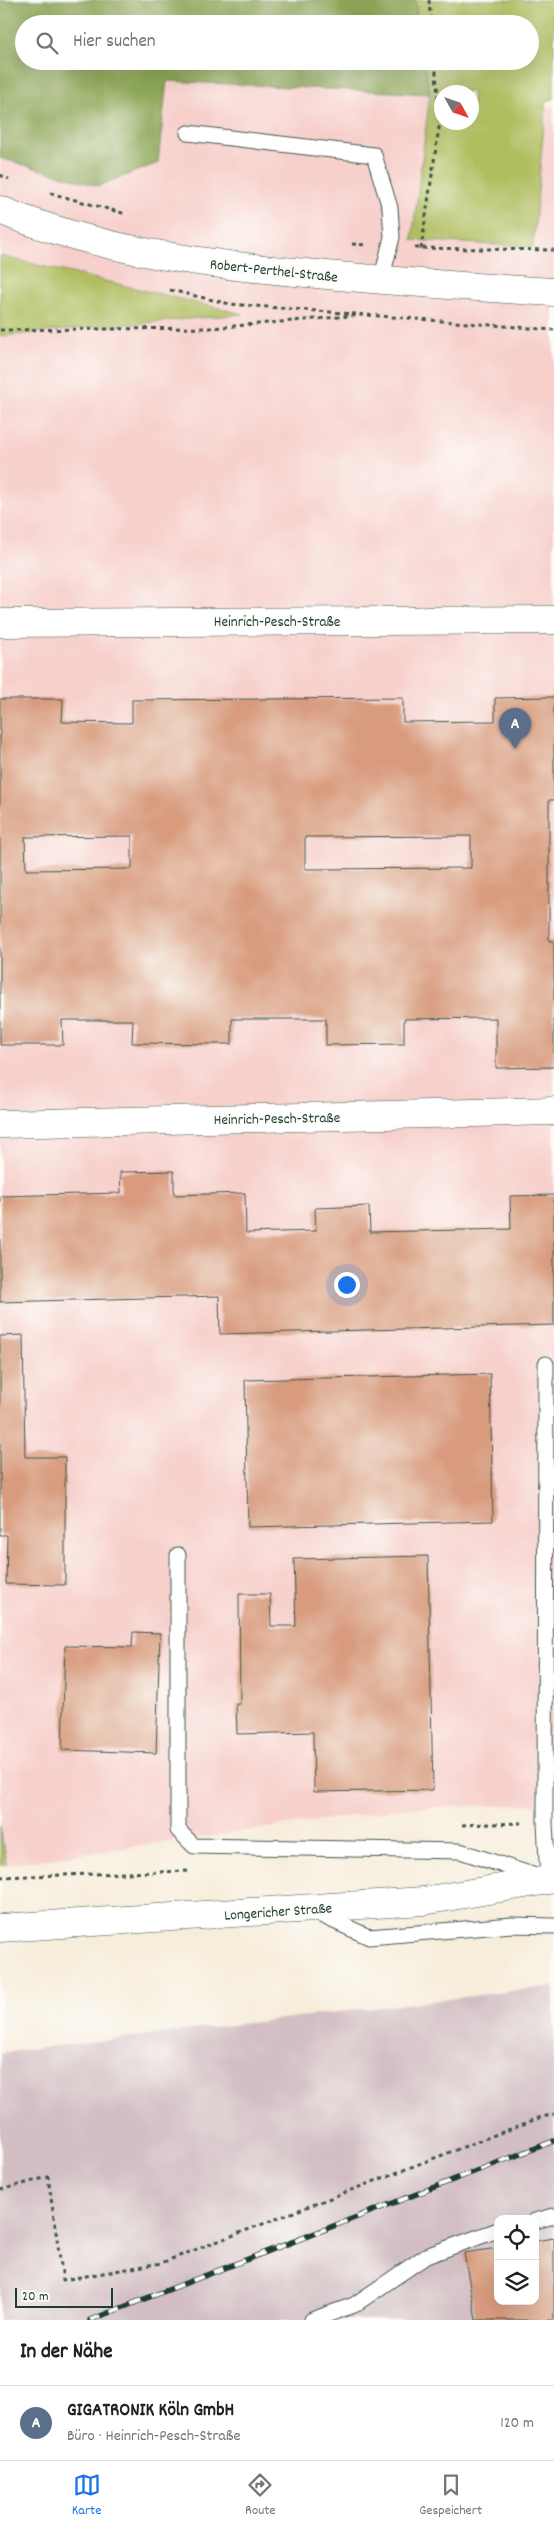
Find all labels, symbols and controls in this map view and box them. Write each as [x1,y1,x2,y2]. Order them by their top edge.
search box [15,15,539,70]
icon: search [33,29,61,57]
text: Hier suchen [73,29,156,56]
north arrow [434,85,479,130]
street label: Robert-Perthel-Straße [209,254,339,290]
street label: Heinrich-Pesch-Straße [214,612,341,634]
pin: A [499,708,531,749]
street label: Heinrich-Pesch-Straße [214,1108,341,1132]
your location [334,1272,360,1298]
street label: Longericher Straße [223,1898,333,1928]
map controls [494,2215,539,2305]
button: locate [494,2215,539,2260]
button: layers [494,2260,539,2305]
scale bar [15,2285,112,2308]
text: 20 m [22,2287,49,2307]
text: In der Nähe [20,2338,112,2368]
text: GIGATRONIK Köln GmbH [67,2398,234,2425]
text: A [32,2412,40,2435]
text: 120 m [500,2412,534,2435]
text: Büro · Heinrich-Pesch-Straße [67,2425,241,2448]
tab: Karte [72,2471,101,2521]
tab: Route [245,2471,276,2521]
tab: Gespeichert [419,2471,482,2521]

